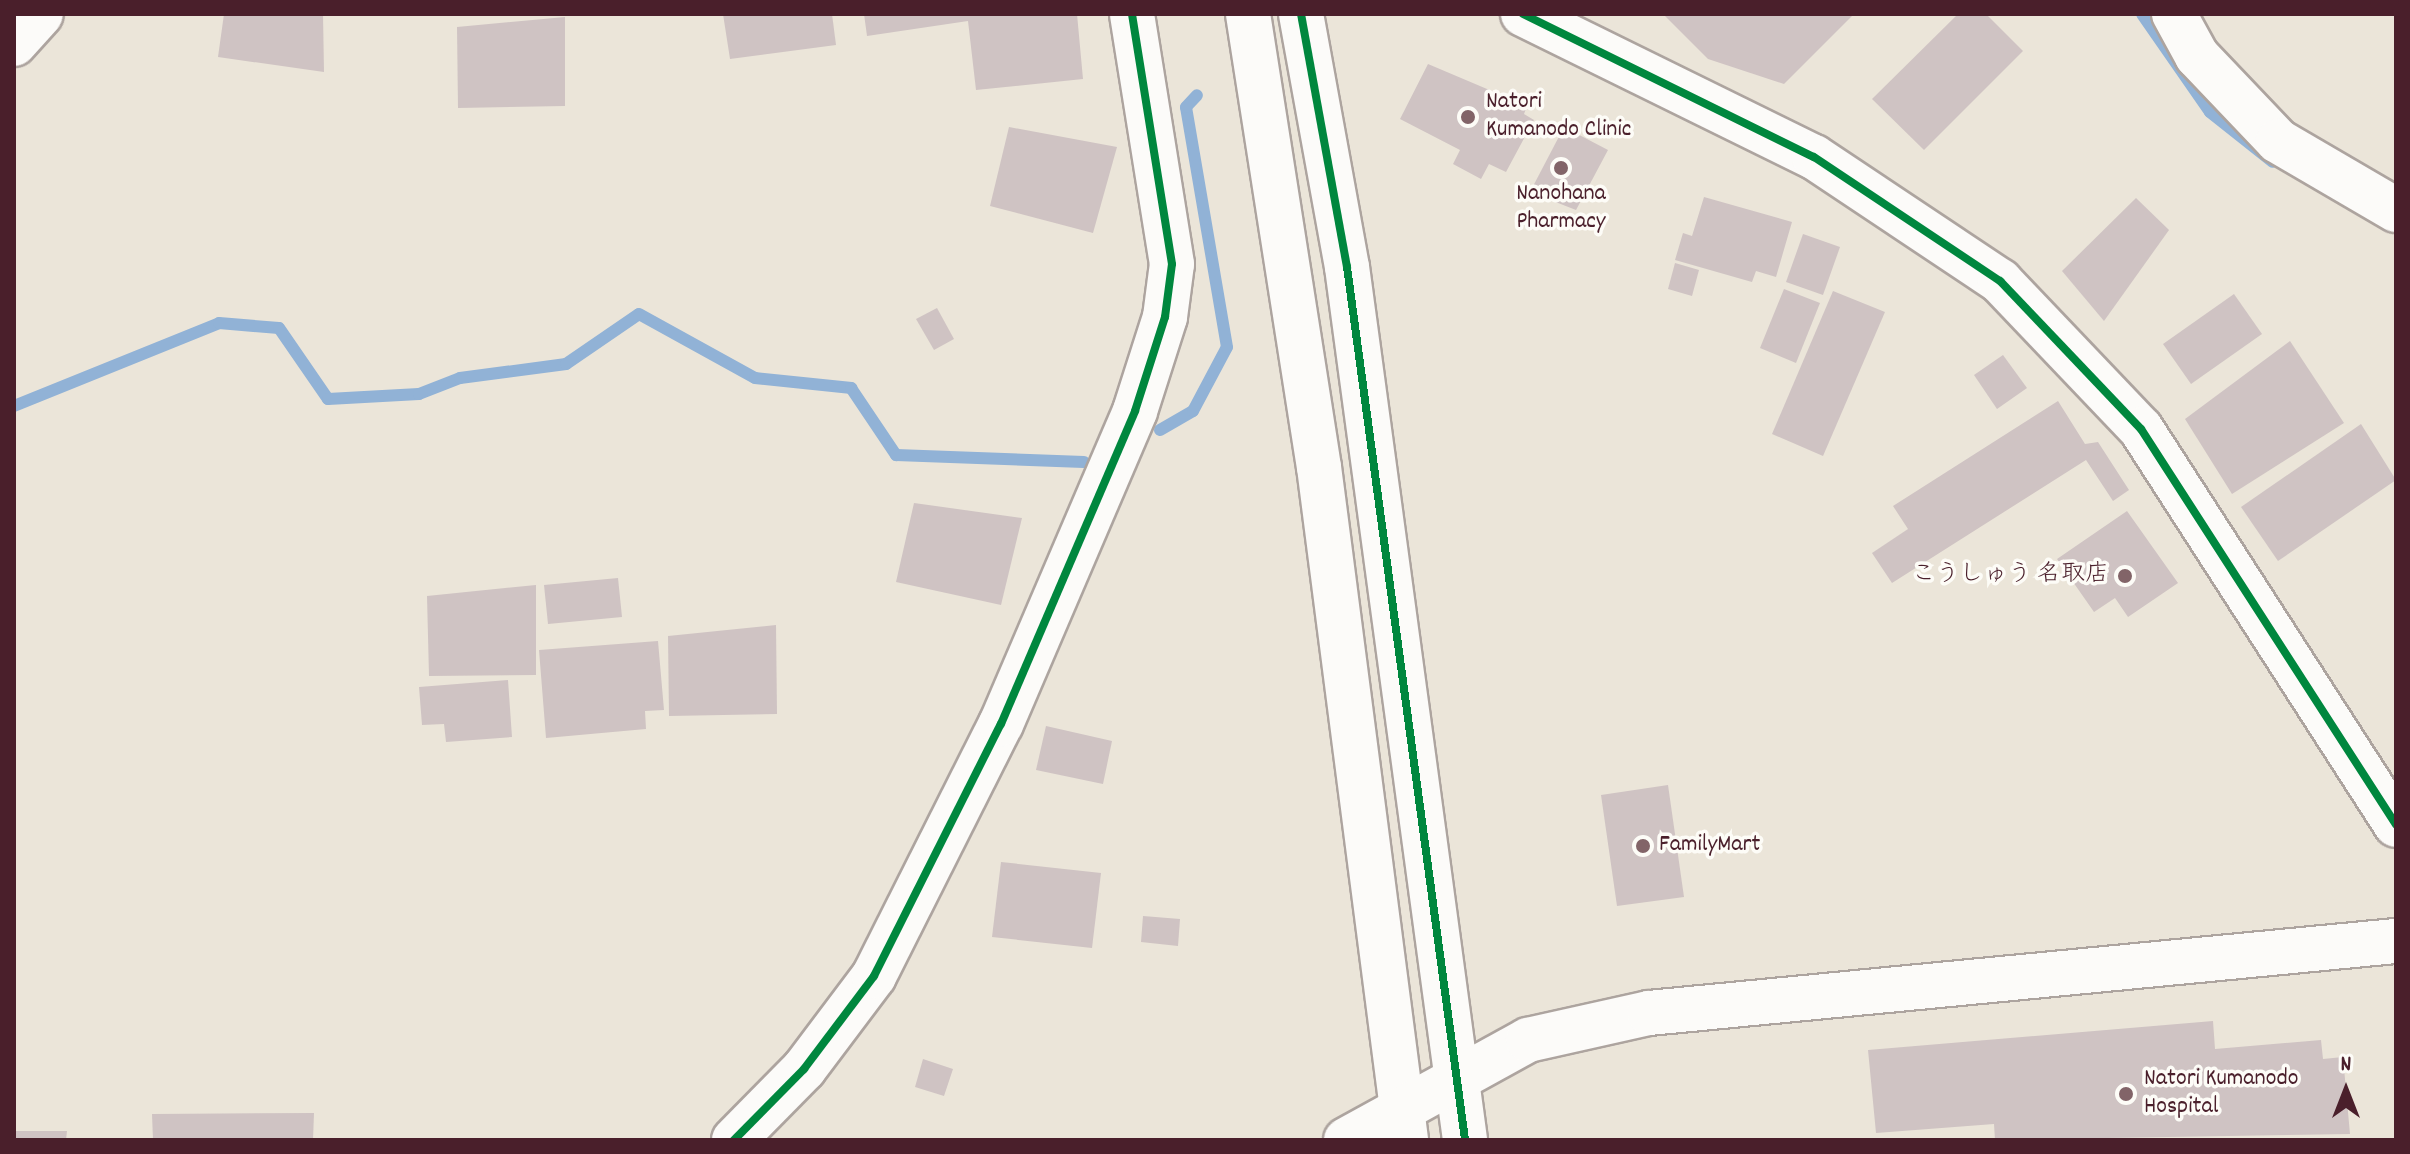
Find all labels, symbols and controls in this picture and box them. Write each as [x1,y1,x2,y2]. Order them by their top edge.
place label: Natori Kumanodo Clinic [1486,89,1631,145]
marker: Natori Kumanodo Clinic [1457,106,1479,128]
marker: Nanohana Pharmacy [1552,159,1570,177]
place label: Nanohana Pharmacy [1516,181,1606,237]
place label: こうしゅう 名取店 [1912,562,2109,590]
marker: こうしゅう 名取店 [2116,567,2134,585]
place label: FamilyMart [1659,832,1760,860]
marker: FamilyMart [1634,837,1652,855]
north arrow [2306,1050,2386,1130]
text: N [2341,1050,2351,1081]
place label: Natori Kumanodo Hospital [2144,1066,2298,1122]
marker: Natori Kumanodo Hospital [2115,1083,2137,1105]

